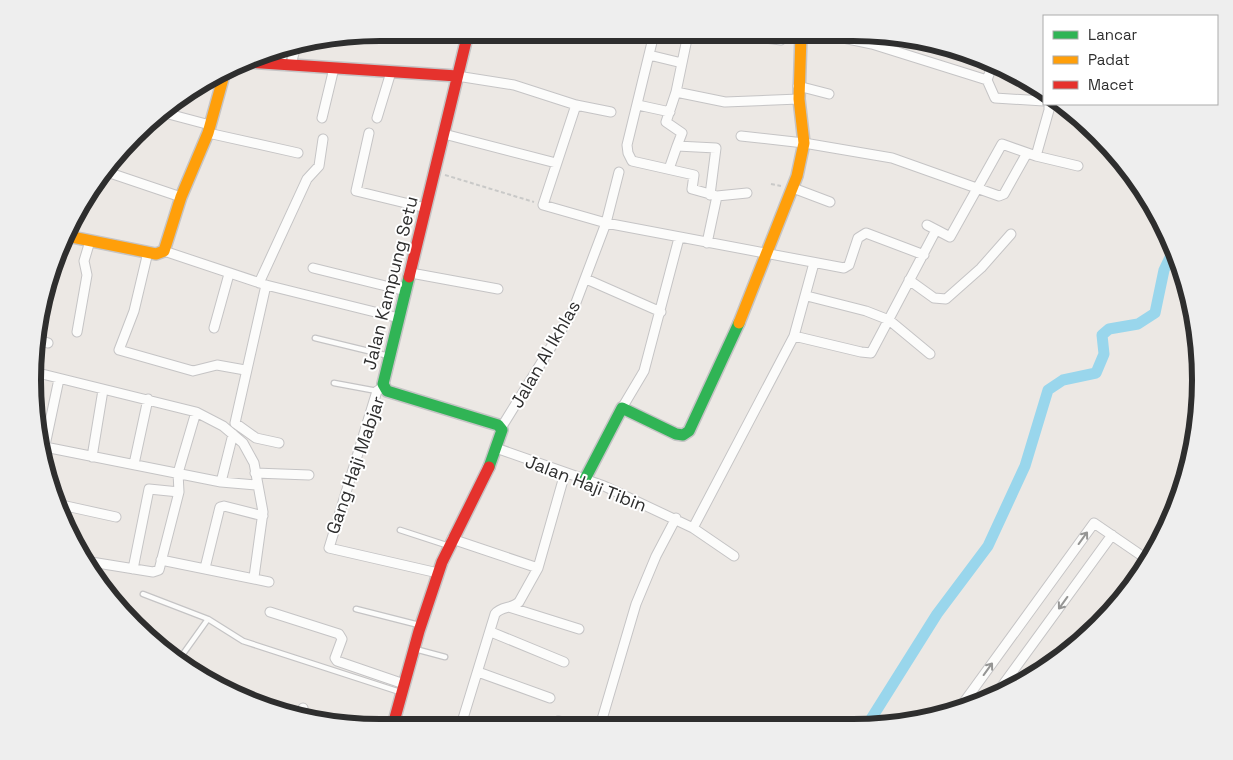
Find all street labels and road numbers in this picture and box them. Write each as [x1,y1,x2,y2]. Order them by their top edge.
street label: Jalan Kampung Setu [357,194,423,372]
street label: Jalan Al Ikhlas [505,296,585,412]
street label: Gang Haji Mabjar [321,393,389,537]
street label: Jalan Haji Tibin [522,449,650,517]

